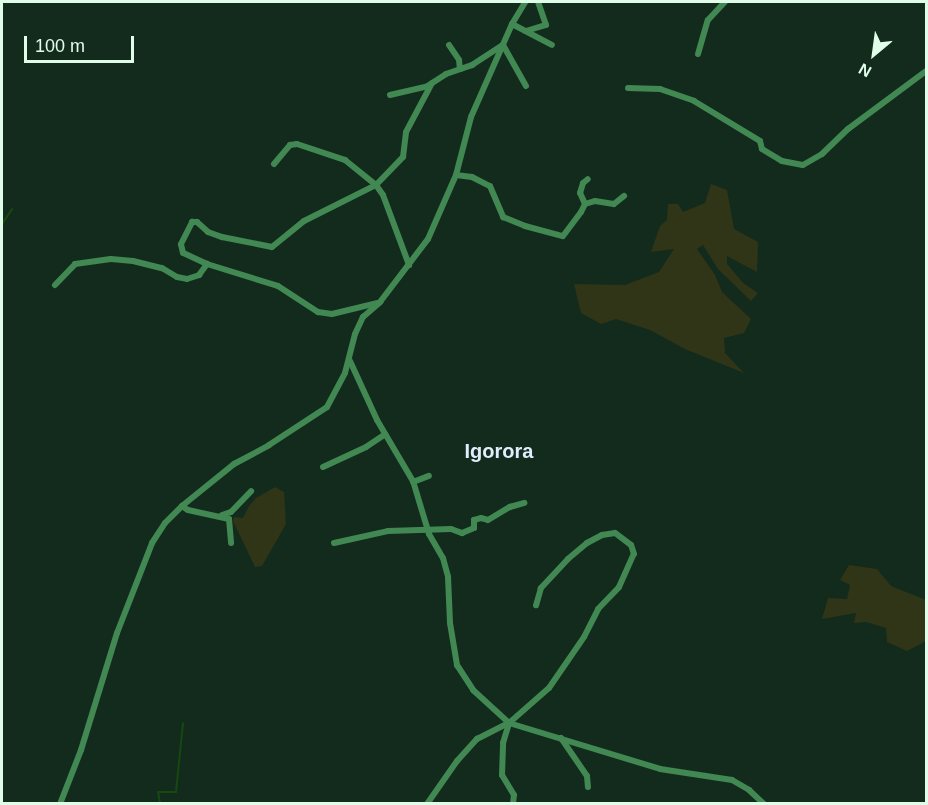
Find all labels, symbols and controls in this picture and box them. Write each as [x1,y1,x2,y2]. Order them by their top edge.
scale bar [27,24,136,62]
north arrow [844,24,904,84]
text: 100 m [35,36,85,56]
text: N [856,60,874,80]
district label: Igorora [465,439,533,463]

